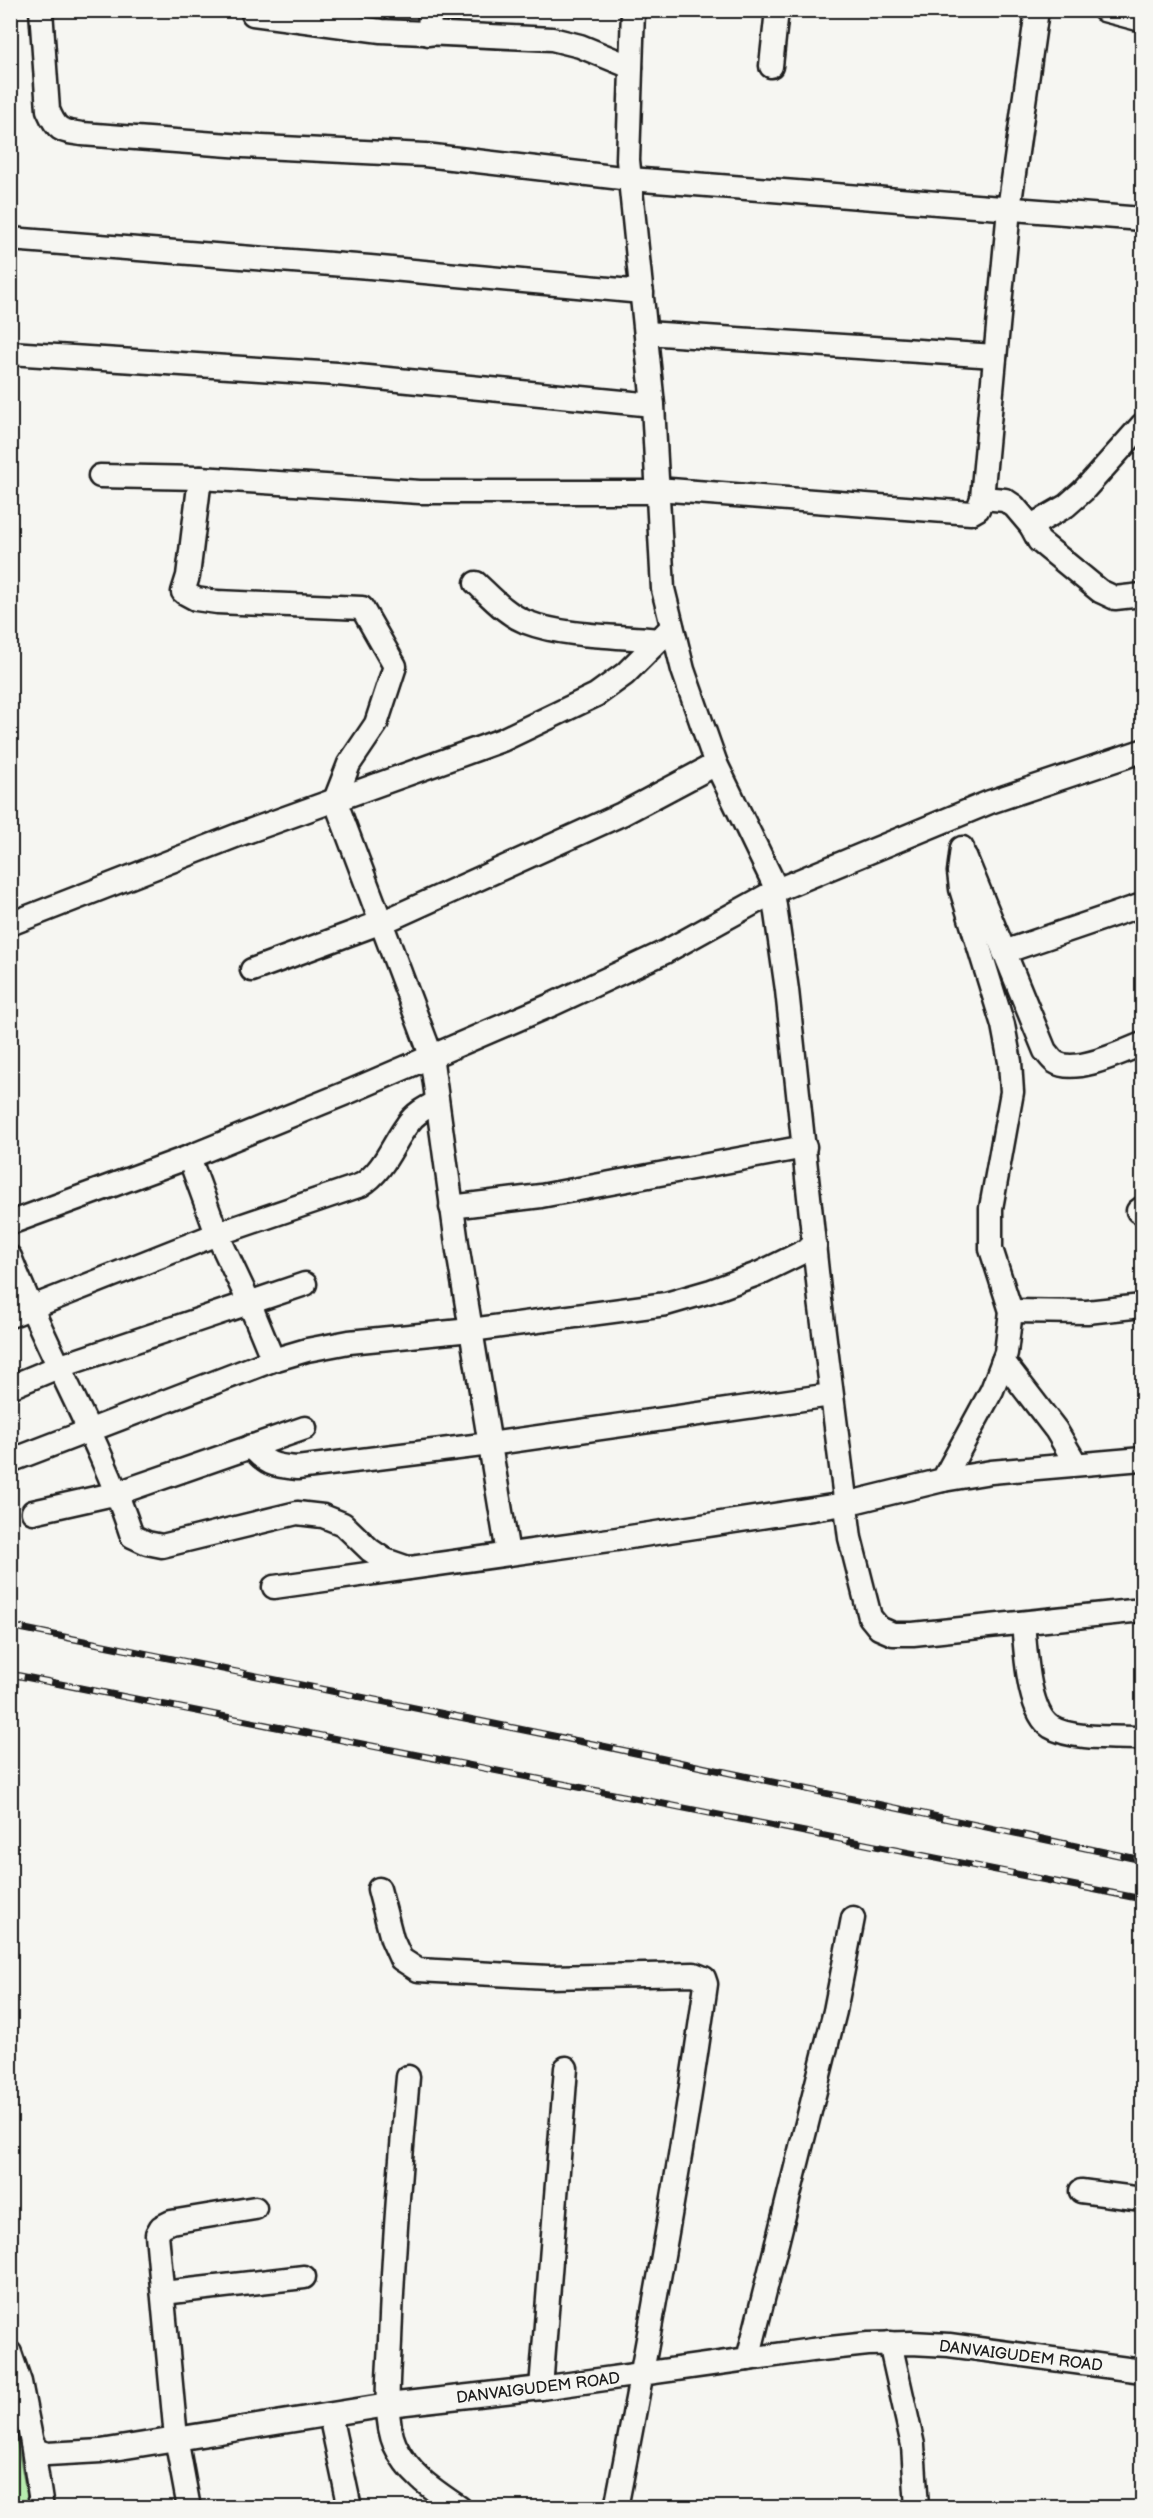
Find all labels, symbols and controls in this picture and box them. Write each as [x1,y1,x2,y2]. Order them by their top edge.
street label: DANVAIGUDEM ROAD [938,2337,1104,2376]
street label: DANVAIGUDEM ROAD [455,2369,621,2408]

